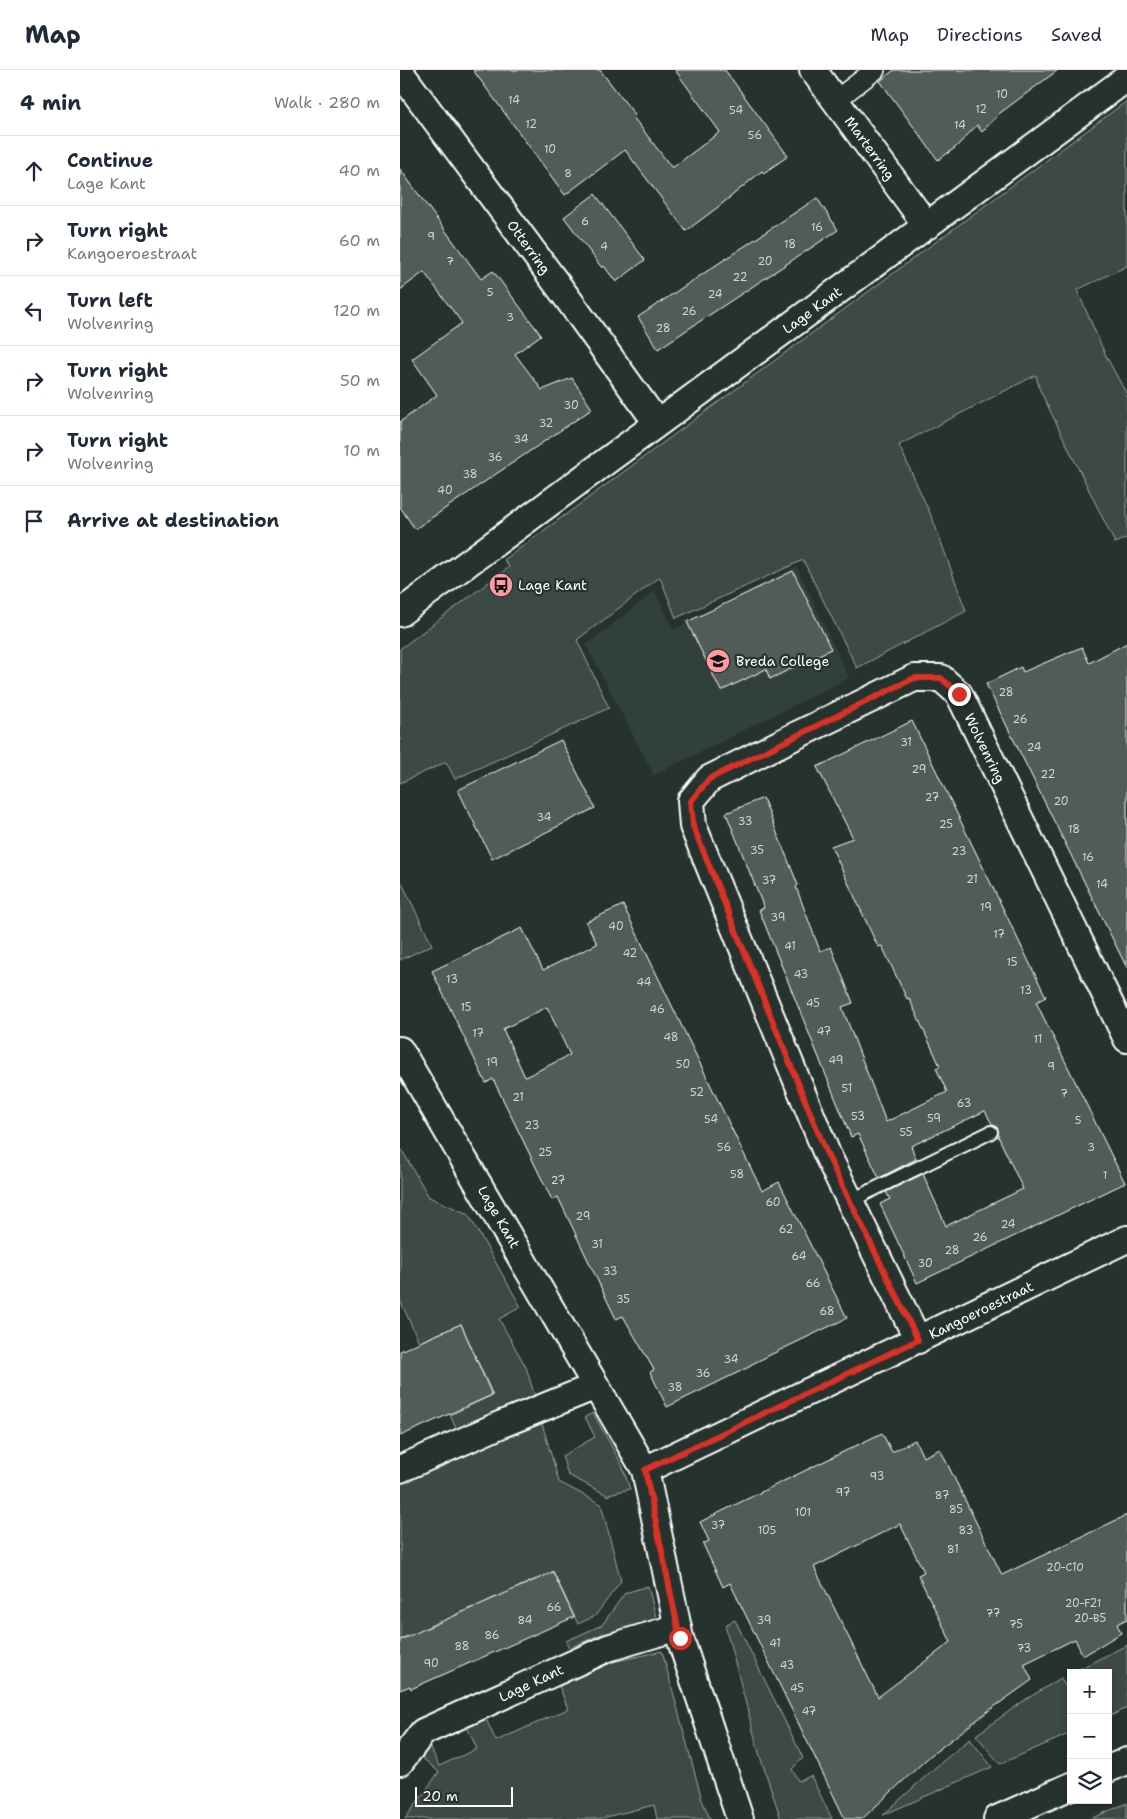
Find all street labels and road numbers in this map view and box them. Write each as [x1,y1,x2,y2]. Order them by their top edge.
street label: Marterring [841,113,899,183]
street label: Otterring [503,216,555,278]
street label: Lage Kant [779,282,845,338]
street label: Wolvenring [960,710,1010,786]
street label: Lage Kant [474,1183,524,1251]
street label: Kangoeroestraat [926,1277,1036,1343]
street label: Lage Kant [496,1660,566,1706]

